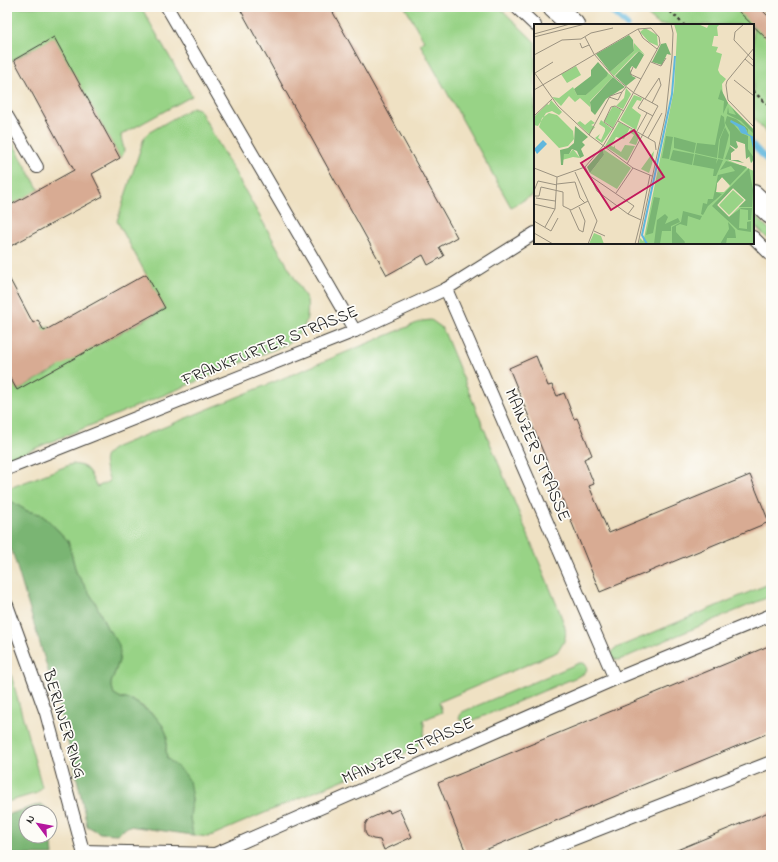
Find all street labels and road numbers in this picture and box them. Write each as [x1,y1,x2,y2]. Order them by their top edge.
street label: FRANKFURTER STRASSE [177,299,362,393]
street label: MAINZER STRASSE [498,385,576,525]
street label: BERLINER RING [35,666,92,781]
street label: MAINZER STRASSE [338,711,478,791]

